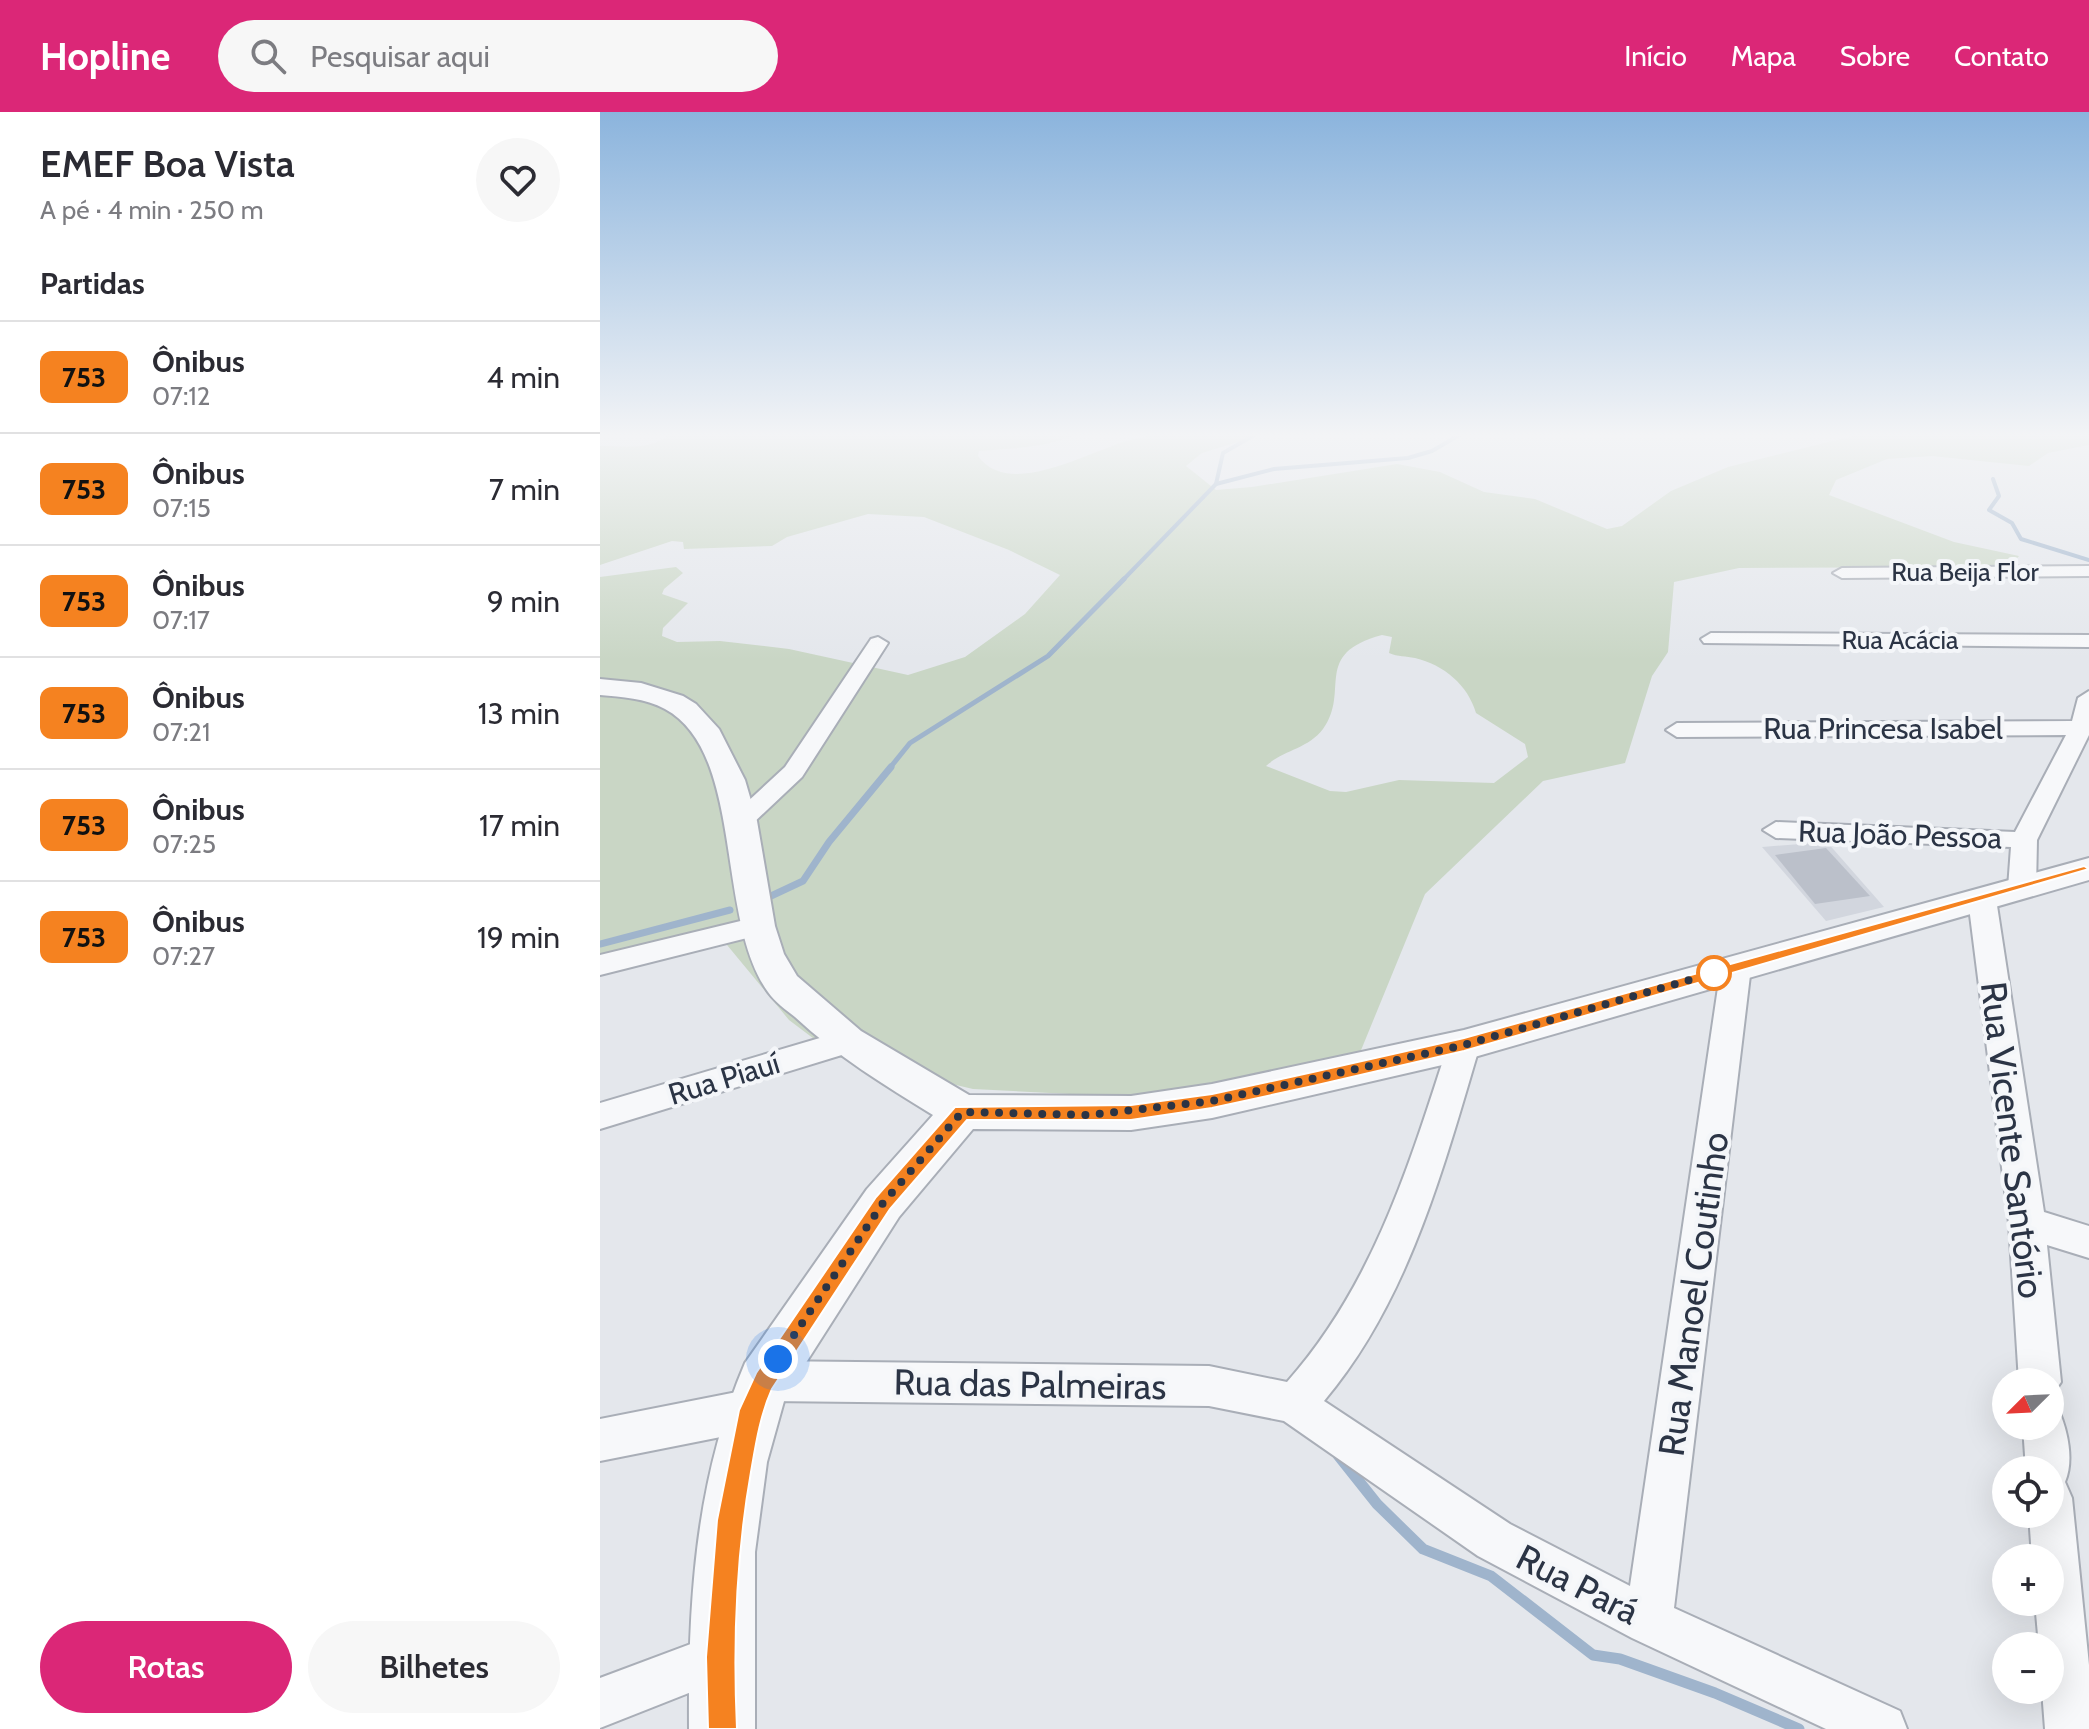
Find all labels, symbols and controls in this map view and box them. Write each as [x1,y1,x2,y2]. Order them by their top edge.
search box [218,20,778,92]
text: Hopline [40,33,170,80]
icon: search [246,34,290,78]
text: Pesquisar aqui [310,38,490,75]
text: Início [1624,39,1687,73]
text: Mapa [1731,39,1796,73]
text: Sobre [1840,39,1910,73]
text: Contato [1954,39,2049,73]
button: heart [476,138,560,222]
text: EMEF Boa Vista [40,140,295,187]
text: A pé · 4 min · 250 m [40,194,264,226]
text: Partidas [40,265,145,302]
text: Ônibus [152,343,245,380]
text: 4 min [486,359,560,396]
text: 753 [62,360,106,394]
text: 07:12 [152,380,210,412]
text: Ônibus [152,455,245,492]
text: 7 min [489,471,560,508]
text: 753 [62,472,106,506]
text: 07:15 [152,492,211,524]
street label: Rua Beija Flor [1891,556,2040,588]
text: Ônibus [152,567,245,604]
text: 9 min [487,583,560,620]
text: 753 [62,584,106,618]
text: 07:17 [152,604,210,636]
street label: Rua Acácia [1841,624,1959,656]
text: Ônibus [152,679,245,716]
text: 13 min [478,695,560,732]
text: 753 [62,696,106,730]
street label: Rua Princesa Isabel [1763,710,2003,747]
text: 07:21 [152,716,210,748]
text: Ônibus [152,791,245,828]
text: 17 min [479,807,560,844]
text: 753 [62,808,106,842]
street label: Rua João Pessoa [1798,812,2003,857]
text: 07:25 [152,828,216,860]
text: Ônibus [152,903,245,940]
text: 19 min [477,919,560,956]
text: 753 [62,920,106,954]
text: 07:27 [152,940,215,972]
unlabelled marker [1697,956,1731,990]
street label: Rua Vicente Santório [1972,979,2054,1301]
street label: Rua Piauí [664,1044,784,1113]
street label: Rua Manoel Coutinho [1649,1129,1737,1459]
your location [758,1339,798,1379]
street label: Rua das Palmeiras [893,1360,1167,1408]
north arrow [1992,1368,2064,1440]
map controls [1992,1368,2064,1704]
button: locate [1992,1456,2064,1528]
street label: Rua Pará [1510,1535,1646,1633]
button: + [1992,1544,2064,1616]
button: Rotas [40,1621,292,1713]
button: Bilhetes [308,1621,560,1713]
button: − [1992,1632,2064,1704]

